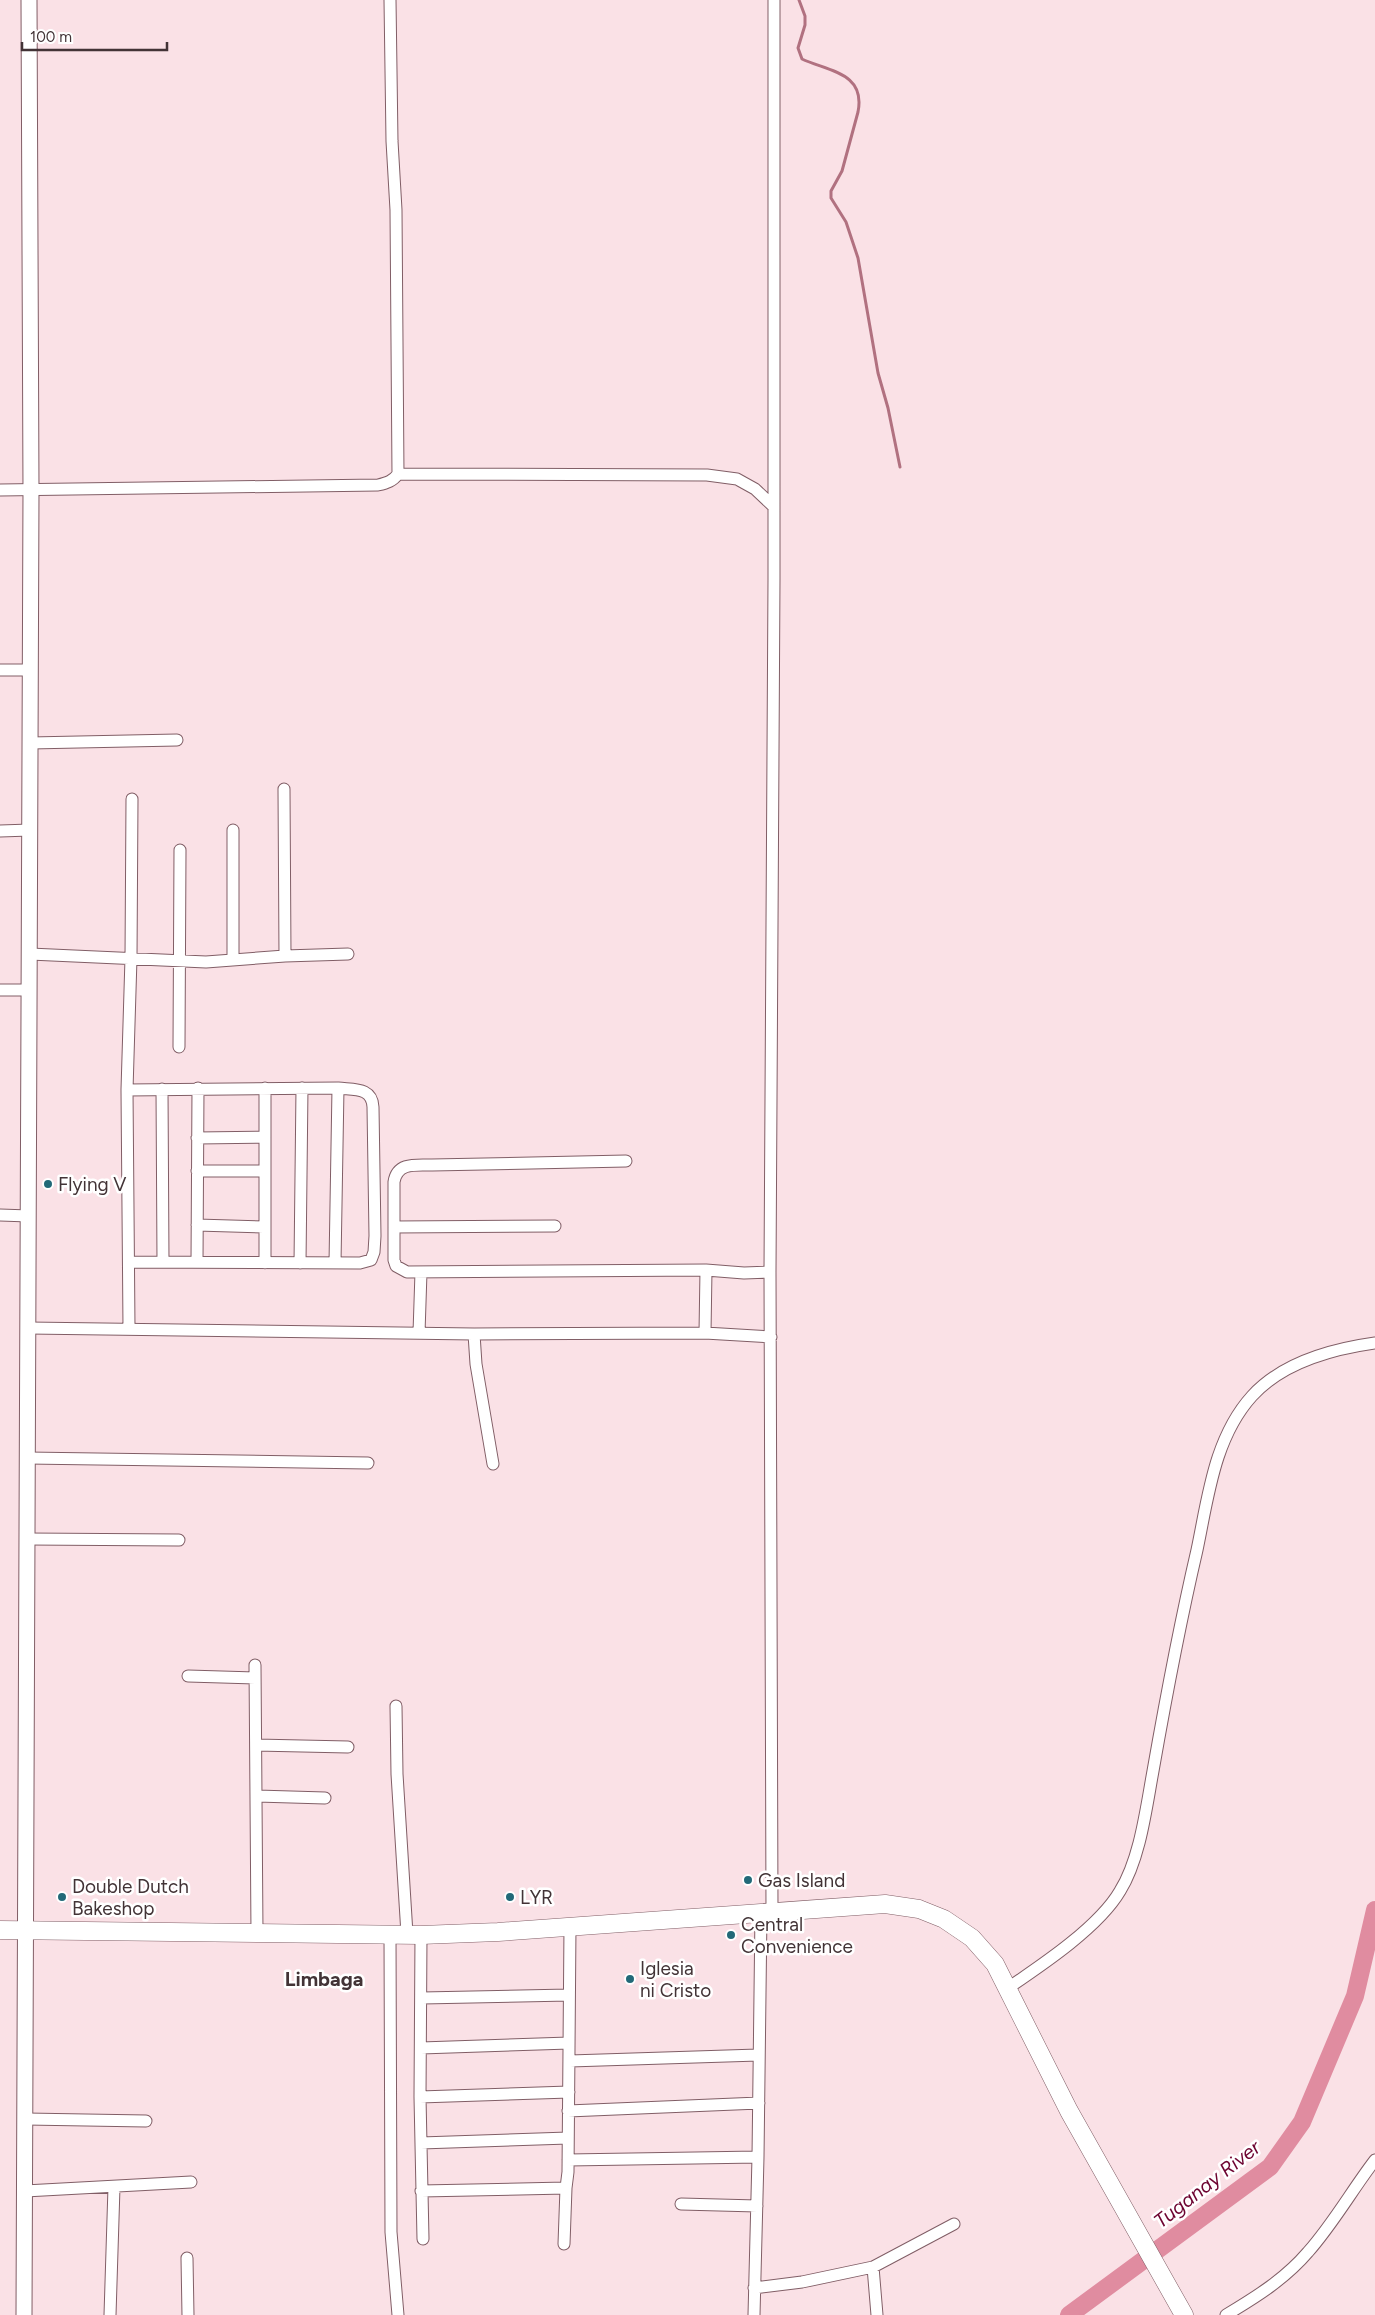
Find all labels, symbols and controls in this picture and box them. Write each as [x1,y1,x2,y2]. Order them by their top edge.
scale bar [22,20,168,52]
text: 100 m [30,28,72,46]
place label: Flying V [58,1173,127,1196]
marker: Flying V [42,1178,54,1190]
place label: Gas Island [758,1869,845,1892]
marker: Gas Island [742,1874,754,1886]
place label: Double Dutch Bakeshop [72,1875,189,1920]
place label: LYR [520,1886,553,1909]
marker: Double Dutch Bakeshop [56,1891,68,1903]
marker: LYR [504,1891,516,1903]
place label: Central Convenience [741,1913,853,1958]
marker: Central Convenience [725,1929,737,1941]
place label: Iglesia ni Cristo [640,1957,711,2002]
district label: Limbaga [285,1967,363,1991]
marker: Iglesia ni Cristo [624,1973,636,1985]
water label: Tuganay River [1149,2134,1266,2233]

